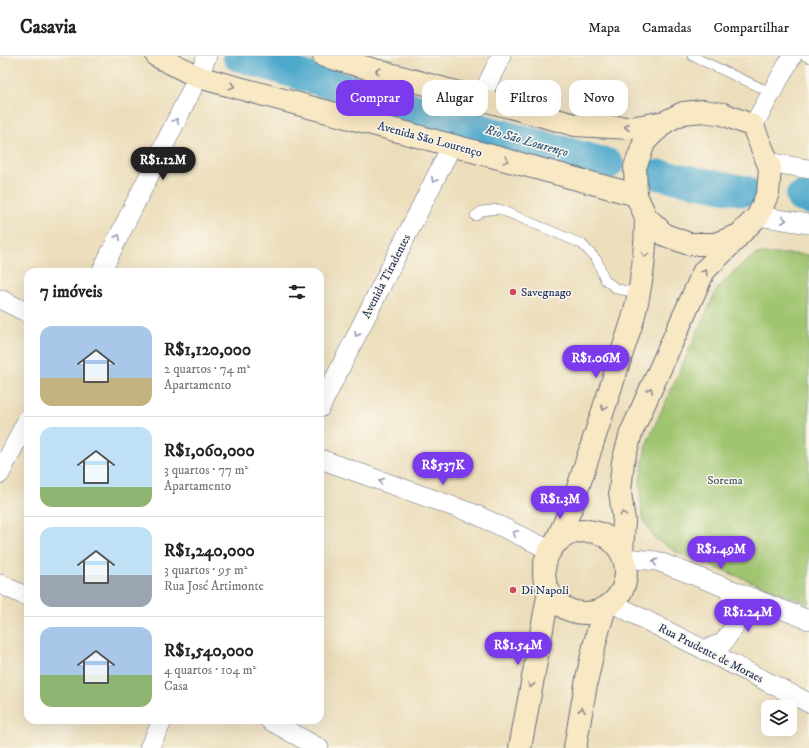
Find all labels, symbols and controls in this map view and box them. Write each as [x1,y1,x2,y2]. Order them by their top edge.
text: Casavia [20,16,76,39]
text: Mapa [588,19,620,37]
text: Camadas [642,19,691,37]
text: Compartilhar [713,19,789,37]
one-way arrow [375,67,382,76]
chip: Comprar [336,80,414,116]
chip: Alugar [422,80,488,116]
chip: Filtros [496,80,561,116]
chip: Novo [569,80,628,116]
one-way arrow [228,81,235,90]
one-way arrow [171,117,179,125]
street label: Avenida São Lourenço [376,118,484,161]
water label: Rio São Lourenço [482,121,570,161]
one-way arrow [623,123,629,131]
pin: R$1.12M [126,147,200,181]
text: R$1.12M [140,152,186,168]
one-way arrow [503,155,509,163]
one-way arrow [431,176,439,183]
one-way arrow [781,215,787,224]
street label: Avenida Tiradentes [359,232,414,321]
one-way arrow [113,234,121,241]
one-way arrow [641,252,650,259]
one-way arrow [700,269,707,276]
text: 7 imóveis [40,281,103,303]
icon: filters [286,281,308,303]
place label: Savegnago [521,285,572,300]
marker: Savegnago [508,287,518,297]
one-way arrow [354,329,362,337]
text: R$1,120,000 [164,339,251,361]
icon: home [72,342,120,390]
pin: R$1.06M [559,345,633,379]
text: R$1.06M [571,350,621,366]
text: 2 quartos · 74 m² [164,361,250,377]
text: Apartamento [164,377,231,393]
one-way arrow [646,387,654,394]
one-way arrow [600,404,609,411]
text: R$1,060,000 [164,440,255,462]
icon: home [72,443,120,491]
pin: R$537K [410,452,476,486]
text: R$537K [421,457,465,473]
text: 3 quartos · 77 m² [164,462,248,478]
park label: Sorema [707,473,744,488]
one-way arrow [378,477,385,485]
text: Apartamento [164,478,231,494]
pin: R$1.3M [527,486,593,520]
text: R$1.3M [540,491,580,507]
one-way arrow [619,511,628,518]
one-way arrow [512,530,519,538]
pin: R$1.49M [684,536,758,570]
text: R$1,240,000 [164,540,255,562]
text: R$1.49M [696,541,746,557]
icon: home [72,543,120,591]
one-way arrow [651,558,658,566]
text: 3 quartos · 95 m² [164,562,248,578]
text: Rua José Artimonte [164,578,264,594]
place label: Di Napoli [521,583,569,598]
marker: Di Napoli [508,585,518,595]
pin: R$1.24M [711,599,785,633]
text: R$1.24M [723,604,773,620]
street label: Rua Prudente de Moraes [656,620,766,686]
pin: R$1.54M [481,632,555,666]
text: R$1.54M [494,637,542,653]
text: R$1,540,000 [164,640,254,662]
icon: home [72,643,120,691]
text: 4 quartos · 104 m² [164,662,256,678]
text: Casa [164,678,188,694]
one-way arrow [528,681,536,688]
map controls [761,700,797,736]
button: layers [761,700,797,736]
one-way arrow [577,706,586,713]

